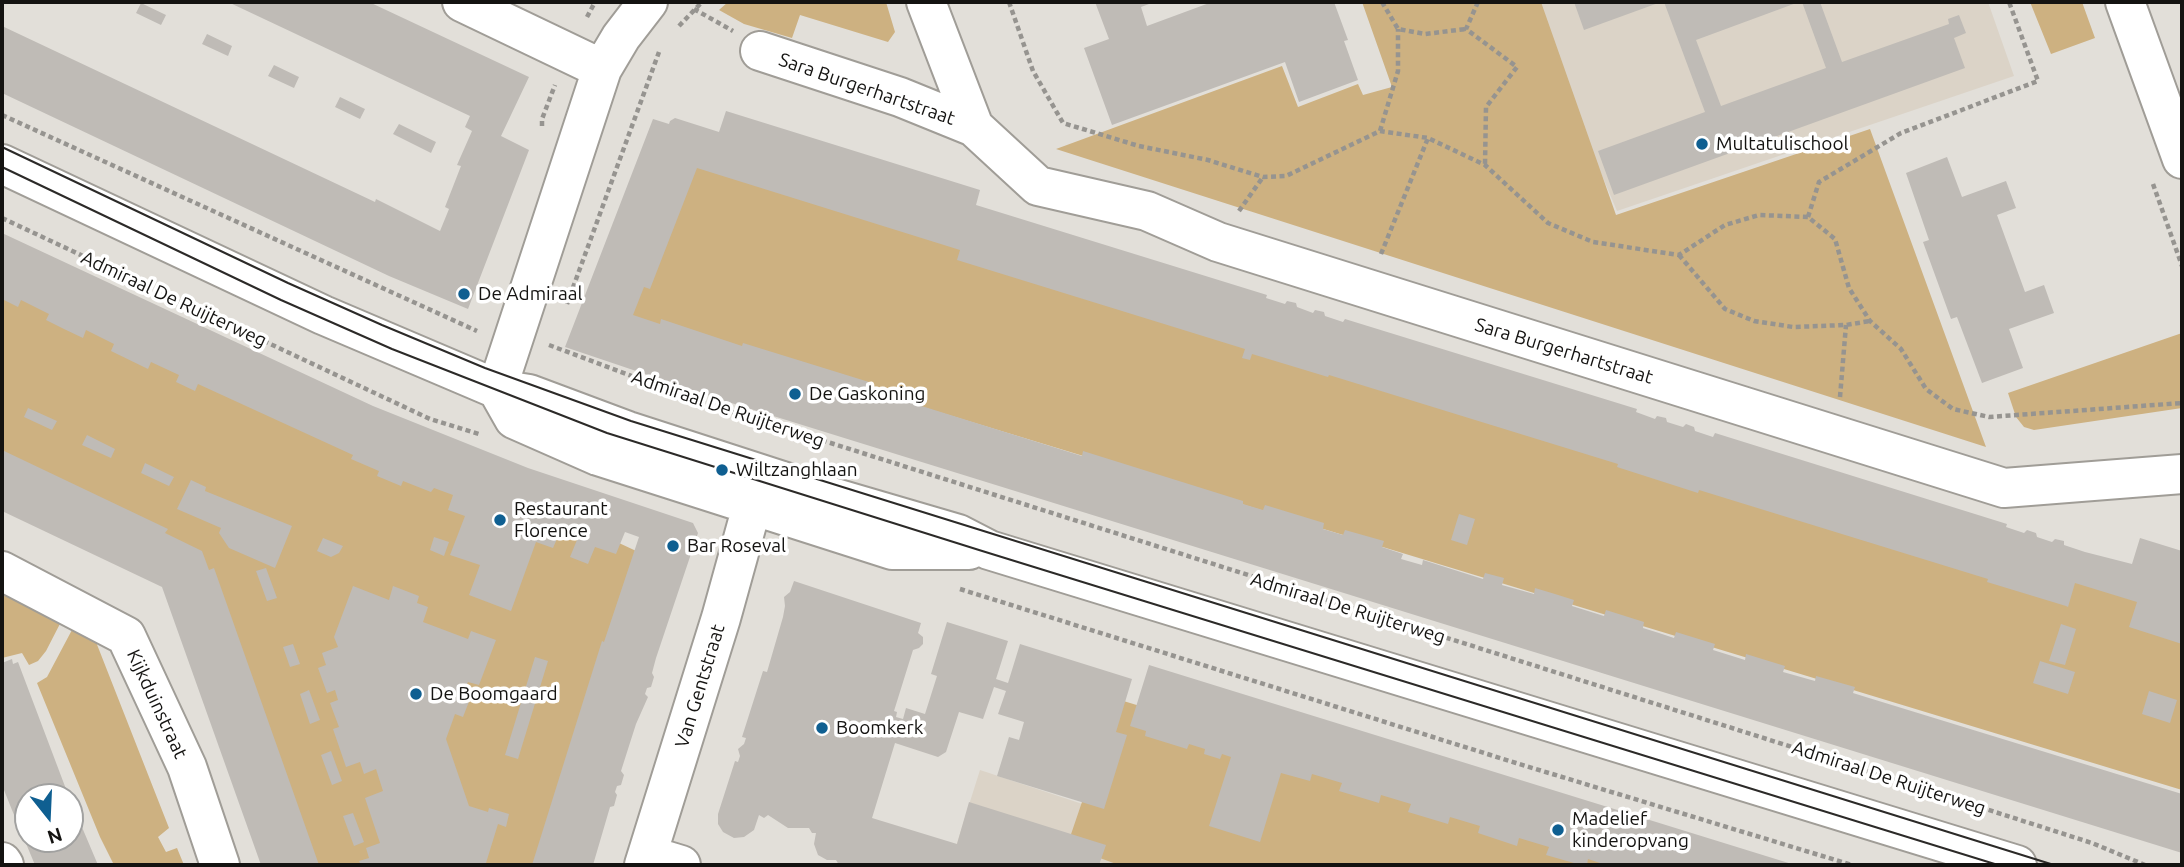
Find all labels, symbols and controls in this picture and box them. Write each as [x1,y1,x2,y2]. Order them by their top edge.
street label: Sara Burgerhartstraat [776,48,958,130]
place label: Multatulischool [1716,133,1849,155]
marker: Multatulischool [1694,136,1710,152]
street label: Admiraal De Ruijterweg [78,246,270,352]
place label: De Admiraal [478,283,582,305]
marker: De Admiraal [456,286,472,302]
street label: Sara Burgerhartstraat [1472,313,1656,389]
street label: Admiraal De Ruijterweg [629,365,827,453]
place label: De Gaskoning [809,383,925,405]
marker: De Gaskoning [787,386,803,402]
place label: Wiltzanghlaan [736,459,858,481]
marker: Wiltzanghlaan [714,462,730,478]
place label: Restaurant Florence [514,498,608,542]
marker: Restaurant Florence [492,512,508,528]
place label: Bar Roseval [687,535,786,557]
marker: Bar Roseval [665,538,681,554]
street label: Admiraal De Ruijterweg [1248,568,1448,648]
street label: Van Gentstraat [670,621,730,751]
street label: Kijkduinstraat [122,646,192,762]
place label: De Boomgaard [430,683,558,705]
marker: De Boomgaard [408,686,424,702]
place label: Boomkerk [836,717,923,739]
marker: Boomkerk [814,720,830,736]
street label: Admiraal De Ruijterweg [1789,736,1989,820]
north arrow [14,783,84,853]
place label: Madelief kinderopvang [1572,808,1689,852]
marker: Madelief kinderopvang [1550,822,1566,838]
text: N [45,823,65,849]

